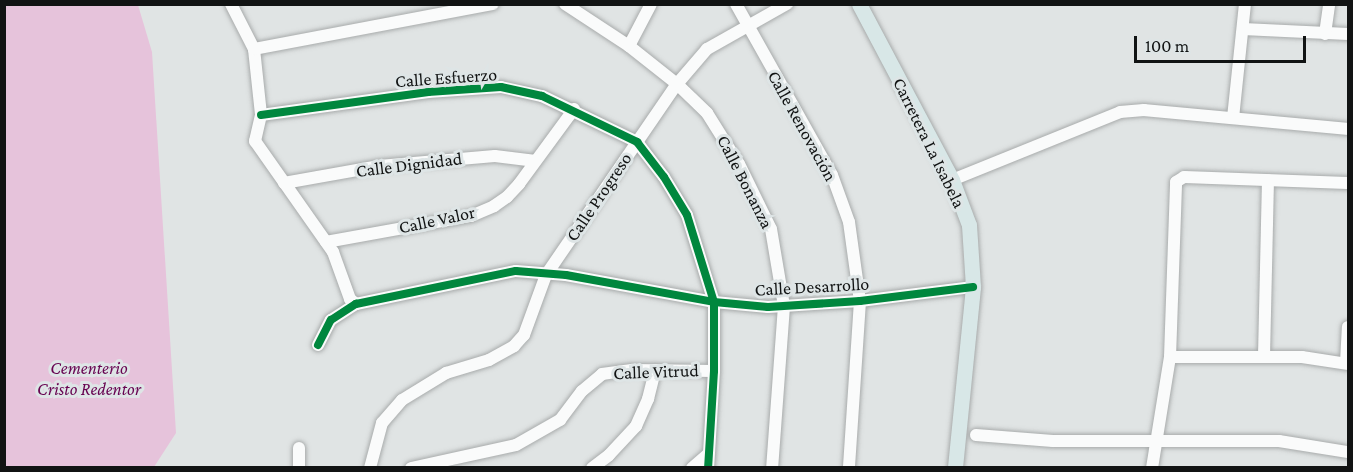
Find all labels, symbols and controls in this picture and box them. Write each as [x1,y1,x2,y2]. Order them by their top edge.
scale bar [1137,24,1310,62]
text: 100 m [1145,36,1189,56]
street label: Calle Esfuerzo [394,64,498,92]
street label: Calle Renovación [763,67,841,185]
street label: Carretera La Isabela [888,74,970,212]
street label: Calle Bonanza [712,132,778,232]
street label: Calle Dignidad [355,148,463,182]
street label: Calle Progreso [561,149,637,245]
street label: Calle Valor [397,201,477,239]
street label: Calle Desarrollo [754,273,870,301]
park label: Cementerio Cristo Redentor [37,358,141,400]
street label: Calle Vitrud [613,360,699,384]

